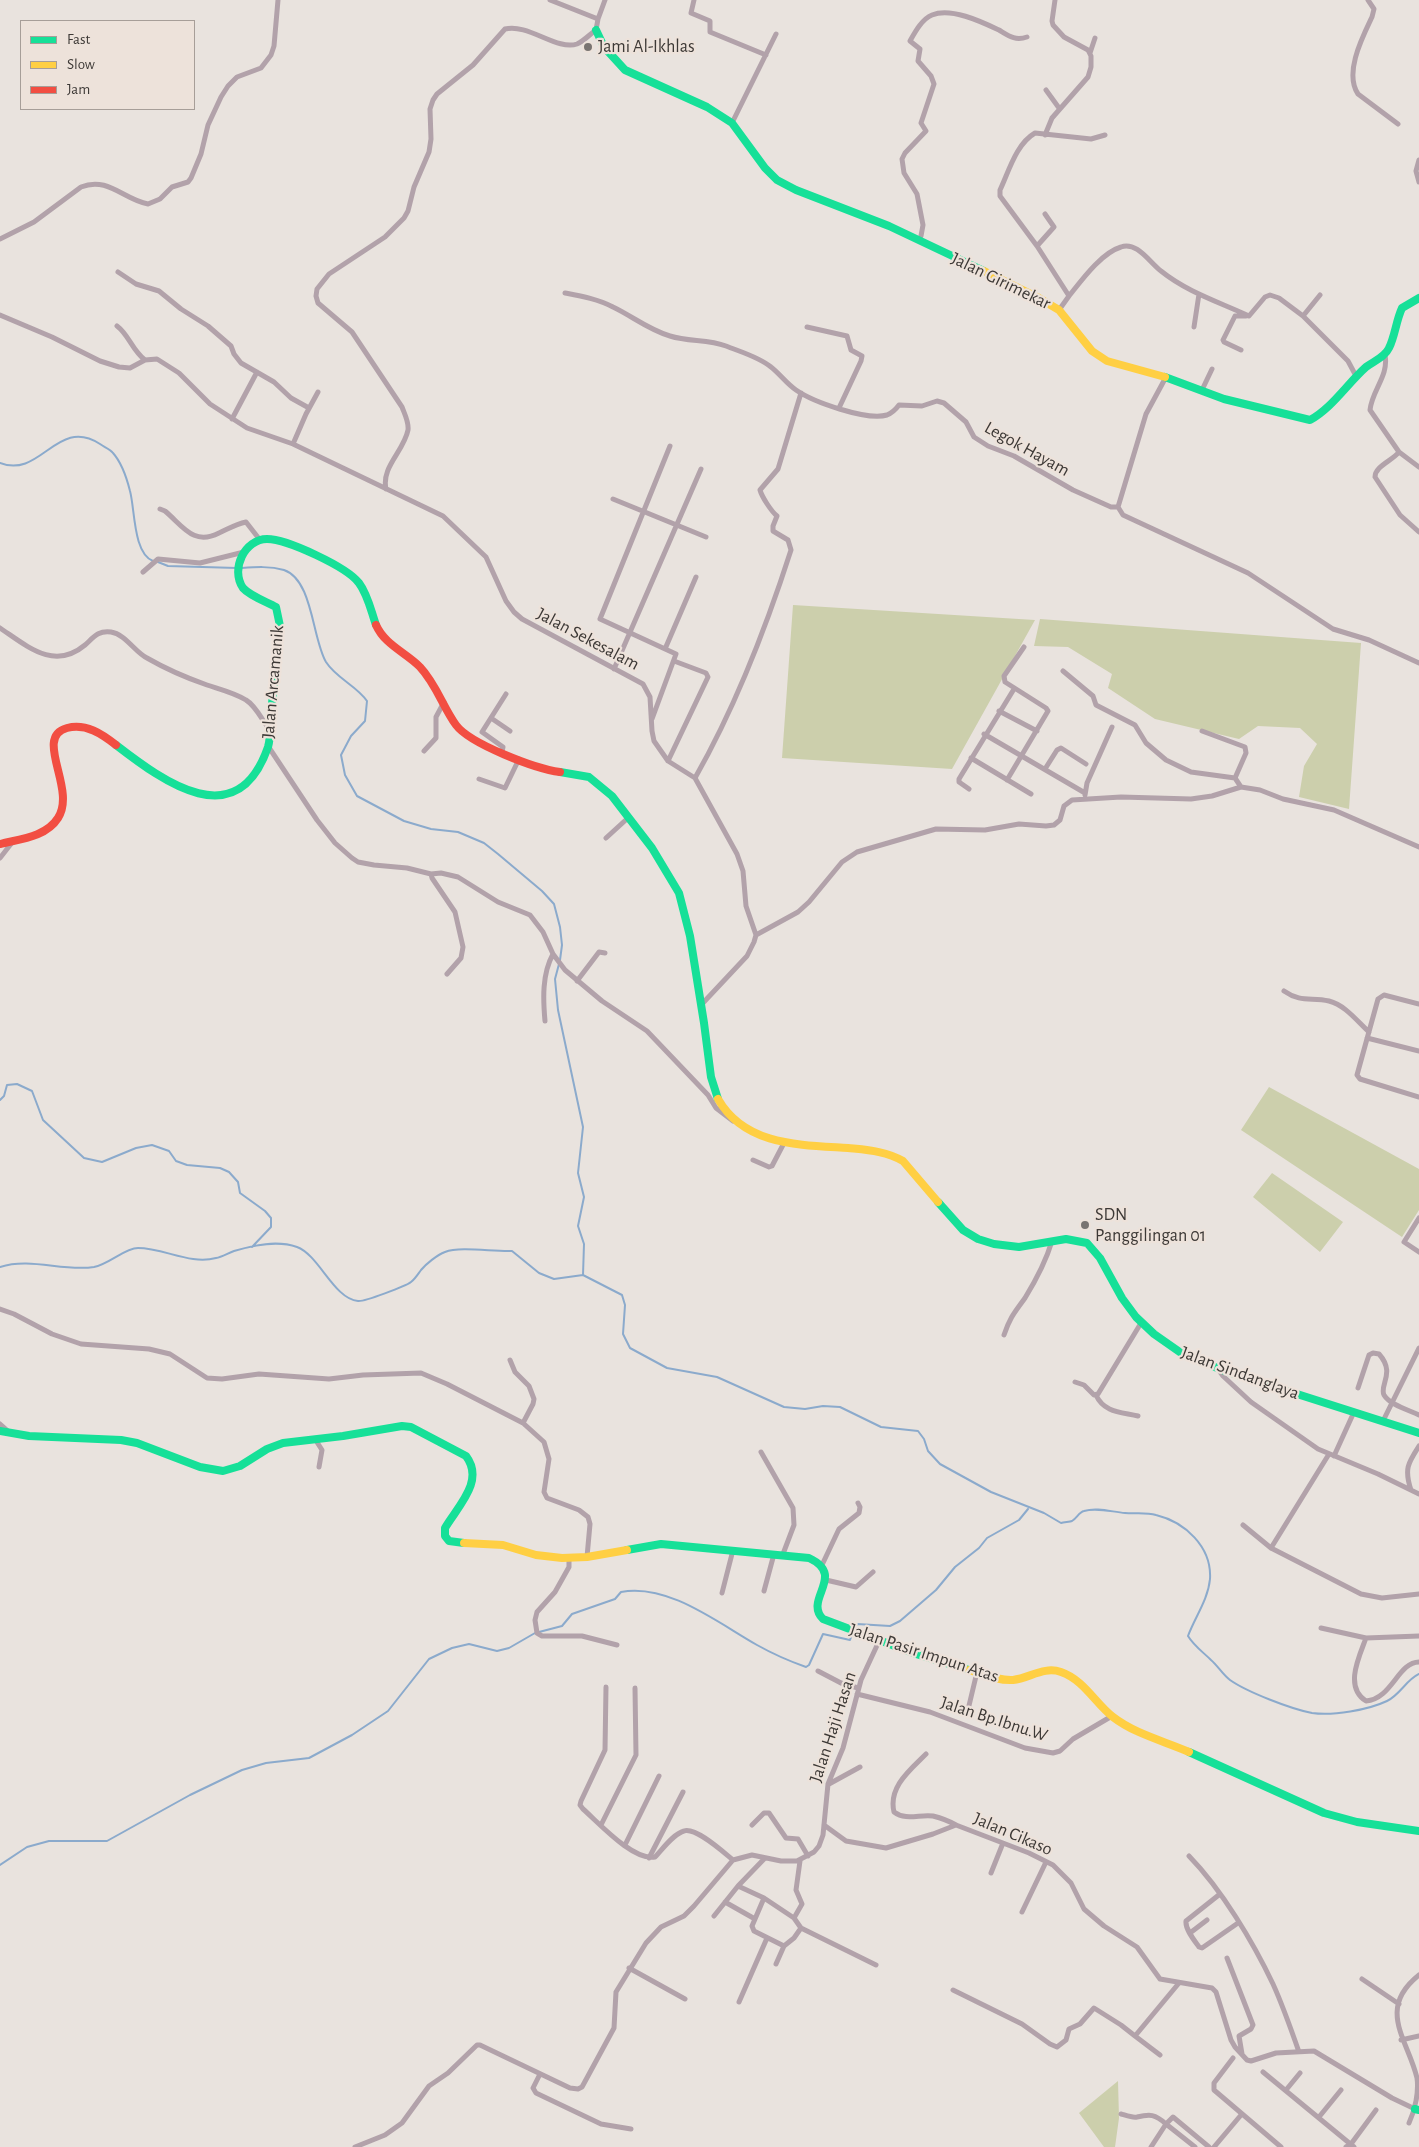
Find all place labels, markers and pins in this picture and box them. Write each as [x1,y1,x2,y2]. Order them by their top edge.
place label: Jami Al-Ikhlas [598,36,695,58]
marker: Jami Al-Ikhlas [582,41,594,53]
place label: SDN Panggilingan 01 [1095,1204,1206,1246]
marker: SDN Panggilingan 01 [1079,1219,1091,1231]

